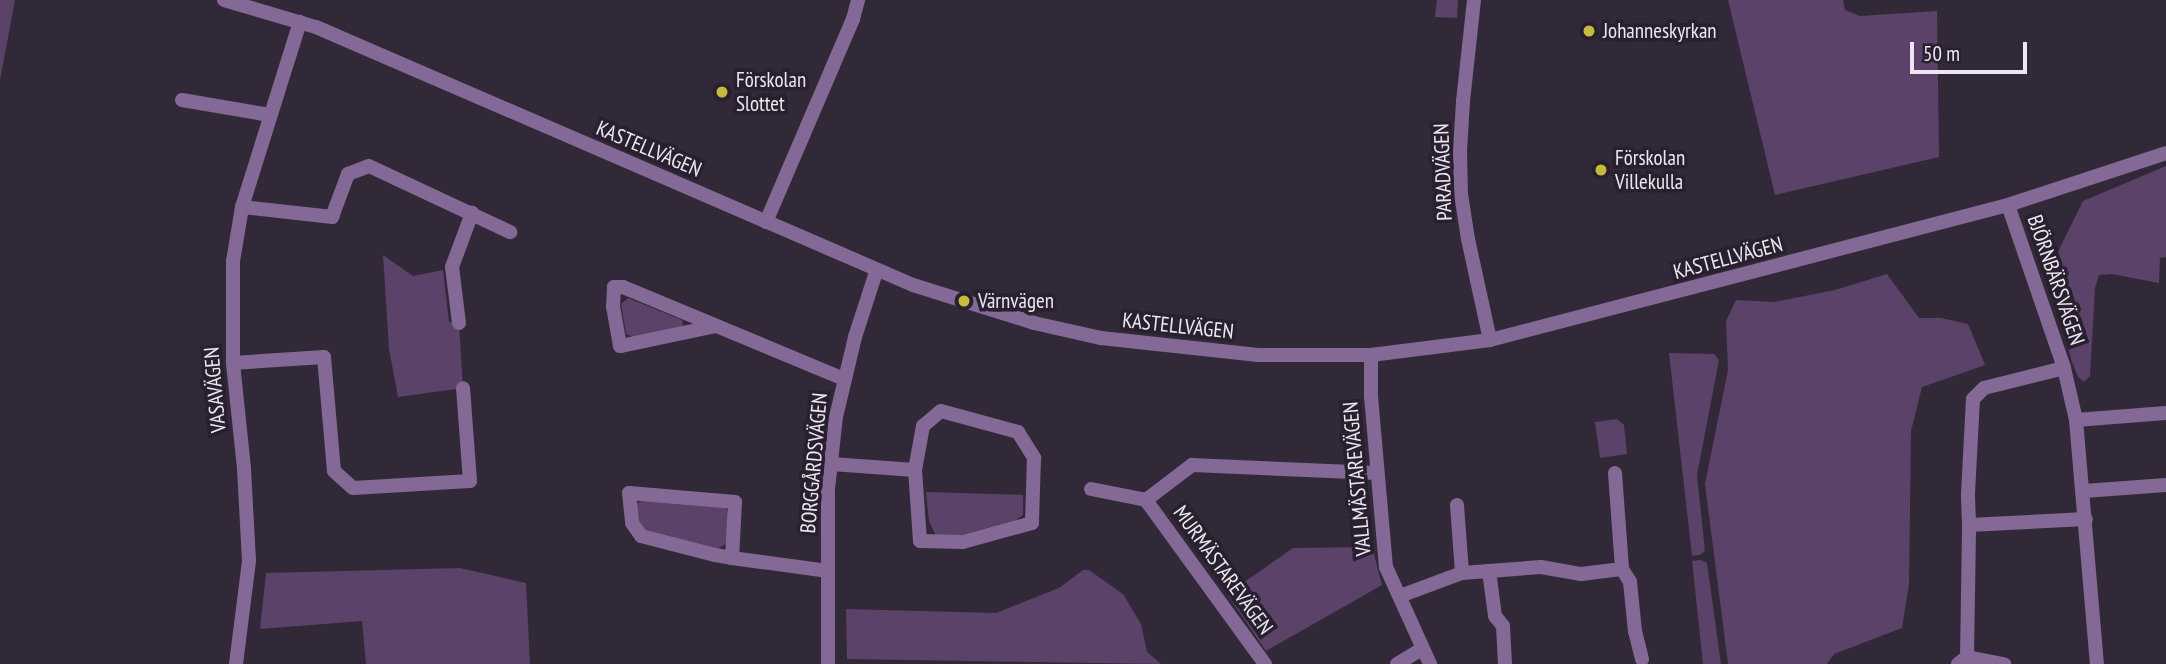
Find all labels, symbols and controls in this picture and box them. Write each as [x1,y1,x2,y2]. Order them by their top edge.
place label: Johanneskyrkan [1603,18,1717,44]
marker: Johanneskyrkan [1581,23,1597,39]
scale bar [1914,28,2031,72]
text: 50 m [1923,40,1960,67]
place label: Förskolan Slottet [736,67,806,117]
marker: Förskolan Slottet [714,84,730,100]
street label: KASTELLVÄGEN [593,116,705,182]
street label: PARADVÄGEN [1429,123,1457,221]
place label: Förskolan Villekulla [1615,145,1685,195]
marker: Förskolan Villekulla [1593,162,1609,178]
street label: BJÖRNBÄRSVÄGEN [2022,212,2090,348]
street label: KASTELLVÄGEN [1671,231,1785,285]
place label: Värnvägen [978,288,1054,314]
marker: Värnvägen [956,293,972,309]
street label: KASTELLVÄGEN [1121,308,1235,344]
street label: VASAVÄGEN [199,346,231,434]
street label: BORGGÅRDSVÄGEN [795,392,833,534]
street label: VALLMÄSTAREVÄGEN [1338,401,1376,557]
street label: MURMÄSTAREVÄGEN [1168,501,1278,639]

